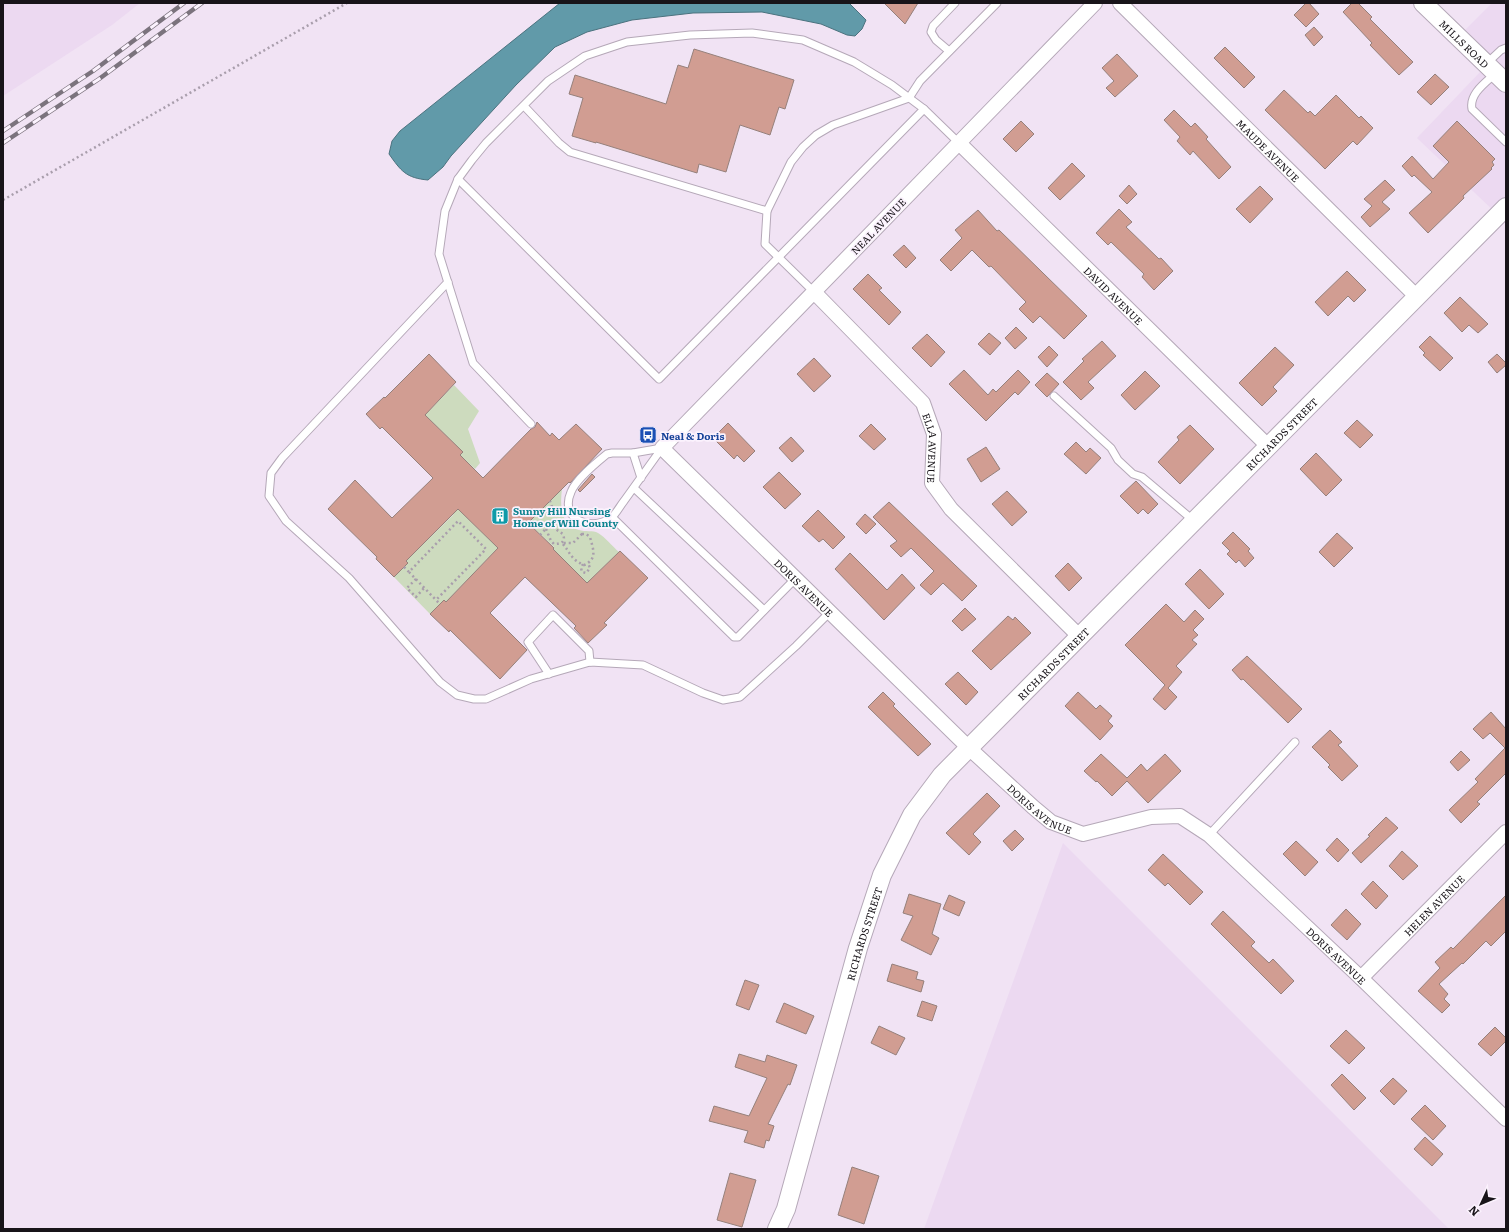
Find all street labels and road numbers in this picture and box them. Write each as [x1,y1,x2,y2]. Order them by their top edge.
street label: MILLS ROAD [1437,16,1493,71]
street label: MAUDE AVENUE [1234,115,1304,185]
street label: NEAL AVENUE [847,194,909,258]
street label: DAVID AVENUE [1081,262,1147,327]
street label: RICHARDS STREET [1242,394,1321,473]
street label: ELLA AVENUE [920,411,942,483]
street label: DORIS AVENUE [771,555,837,620]
street label: RICHARDS STREET [1013,624,1092,703]
street label: DORIS AVENUE [1004,780,1074,837]
street label: HELEN AVENUE [1400,871,1467,939]
street label: RICHARDS STREET [842,885,885,982]
street label: DORIS AVENUE [1303,923,1370,987]

